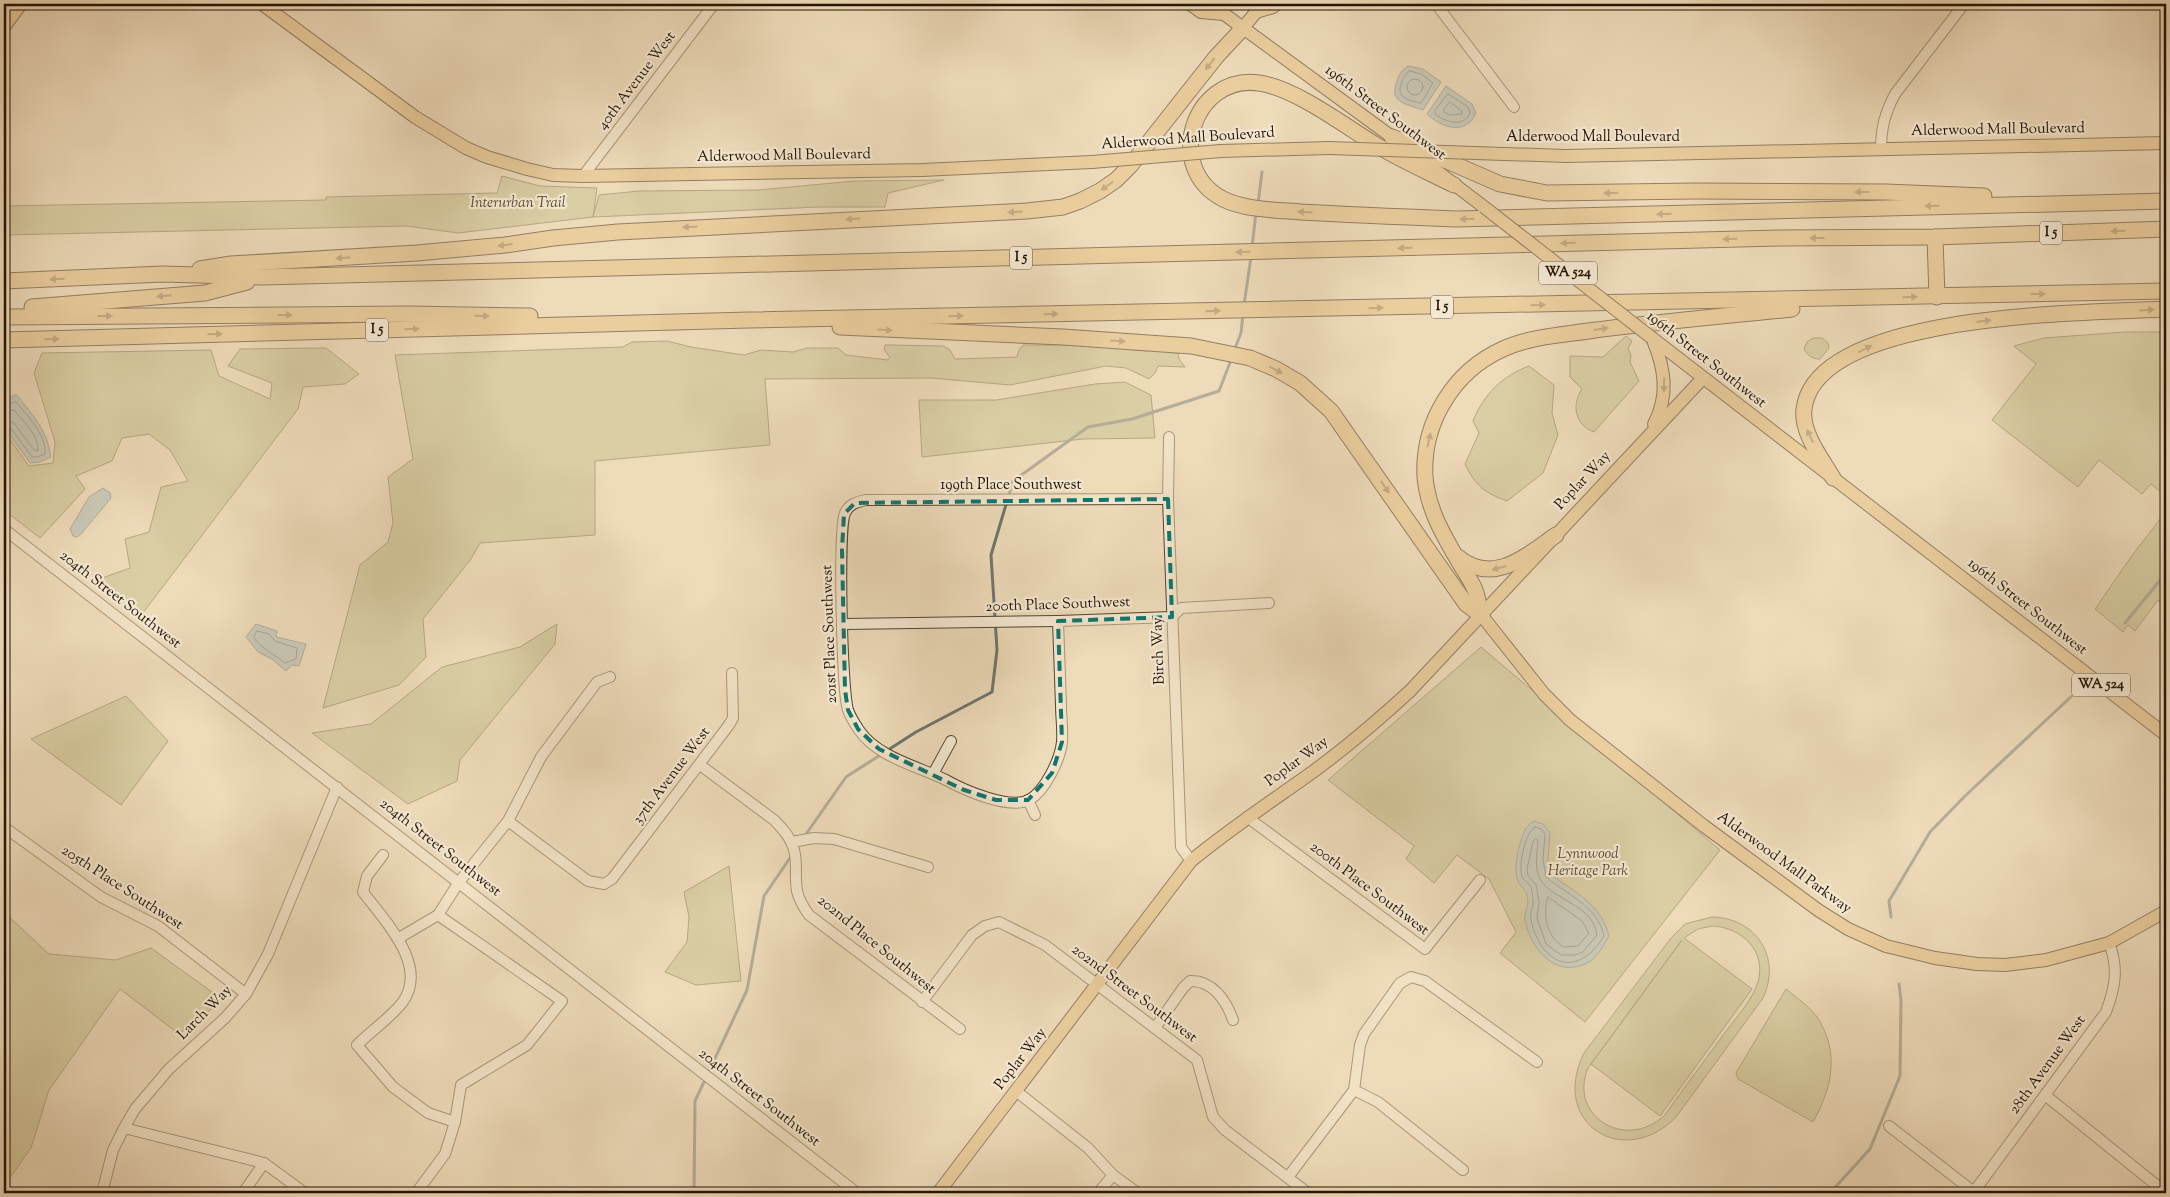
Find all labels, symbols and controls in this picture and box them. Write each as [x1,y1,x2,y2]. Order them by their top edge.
street label: 40th Avenue West [593,27,681,135]
one-way arrow [1205,58,1216,71]
street label: 196th Street Southwest [1320,60,1450,166]
street label: Alderwood Mall Boulevard [1911,118,2086,142]
street label: Alderwood Mall Boulevard [1100,122,1276,156]
street label: Alderwood Mall Boulevard [1506,127,1681,148]
street label: Alderwood Mall Boulevard [697,144,872,168]
one-way arrow [1101,181,1114,191]
one-way arrow [1854,188,1870,196]
one-way arrow [1603,190,1619,198]
park label: Interurban Trail [470,193,566,214]
one-way arrow [1924,203,1940,211]
one-way arrow [1007,208,1023,216]
one-way arrow [1296,208,1312,216]
one-way arrow [1656,210,1672,218]
one-way arrow [1459,215,1475,223]
one-way arrow [844,216,860,224]
road number: I 5 [2040,222,2062,244]
one-way arrow [682,224,698,232]
one-way arrow [2109,227,2125,235]
one-way arrow [1808,234,1824,242]
one-way arrow [1722,235,1738,243]
one-way arrow [1560,240,1576,248]
one-way arrow [496,241,512,249]
one-way arrow [1397,244,1413,252]
road number: I 5 [1010,247,1032,270]
one-way arrow [1235,248,1251,256]
one-way arrow [335,254,351,262]
road number: WA 524 [1539,262,1597,284]
one-way arrow [48,275,64,283]
one-way arrow [2030,290,2046,298]
one-way arrow [155,292,171,300]
one-way arrow [1902,293,1918,301]
road number: I 5 [1431,296,1453,318]
one-way arrow [1530,301,1546,309]
one-way arrow [1368,304,1384,312]
street label: 196th Street Southwest [1642,306,1770,414]
one-way arrow [2139,306,2155,314]
one-way arrow [1205,307,1221,315]
one-way arrow [1043,310,1059,318]
one-way arrow [277,311,293,319]
one-way arrow [97,312,113,320]
one-way arrow [475,312,491,320]
one-way arrow [948,312,964,320]
one-way arrow [1977,317,1993,325]
road number: I 5 [366,318,388,342]
one-way arrow [405,325,421,333]
one-way arrow [1594,325,1610,333]
one-way arrow [878,327,894,335]
one-way arrow [207,330,223,338]
one-way arrow [45,335,61,343]
one-way arrow [1110,337,1126,345]
one-way arrow [1858,344,1872,352]
one-way arrow [1269,366,1283,374]
one-way arrow [1660,377,1668,393]
one-way arrow [1805,429,1813,443]
one-way arrow [1425,432,1433,448]
street label: Poplar Way [1550,446,1616,515]
street label: 199th Place Southwest [940,475,1082,496]
one-way arrow [1380,480,1390,493]
street label: 204th Street Southwest [55,546,185,654]
street label: 196th Street Southwest [1963,553,2091,661]
street label: 201st Place Southwest [817,564,843,704]
one-way arrow [1492,564,1507,572]
street label: 200th Place Southwest [985,592,1131,618]
street label: Birch Way [1147,616,1171,685]
road number: WA 524 [2072,674,2130,696]
street label: 37th Avenue West [628,723,716,829]
street label: Poplar Way [1261,732,1333,792]
street label: 204th Street Southwest [375,794,505,902]
street label: Alderwood Mall Parkway [1712,807,1856,919]
street label: 200th Place Southwest [1305,837,1433,941]
street label: 205th Place Southwest [57,841,187,935]
park label: Lynnwood Heritage Park [1548,844,1628,882]
street label: 202nd Place Southwest [812,891,940,999]
street label: 202nd Street Southwest [1067,940,1201,1048]
street label: Larch Way [173,980,238,1045]
street label: 28th Avenue West [2005,1011,2091,1119]
street label: Poplar Way [990,1023,1052,1095]
street label: 204th Street Southwest [694,1044,824,1152]

